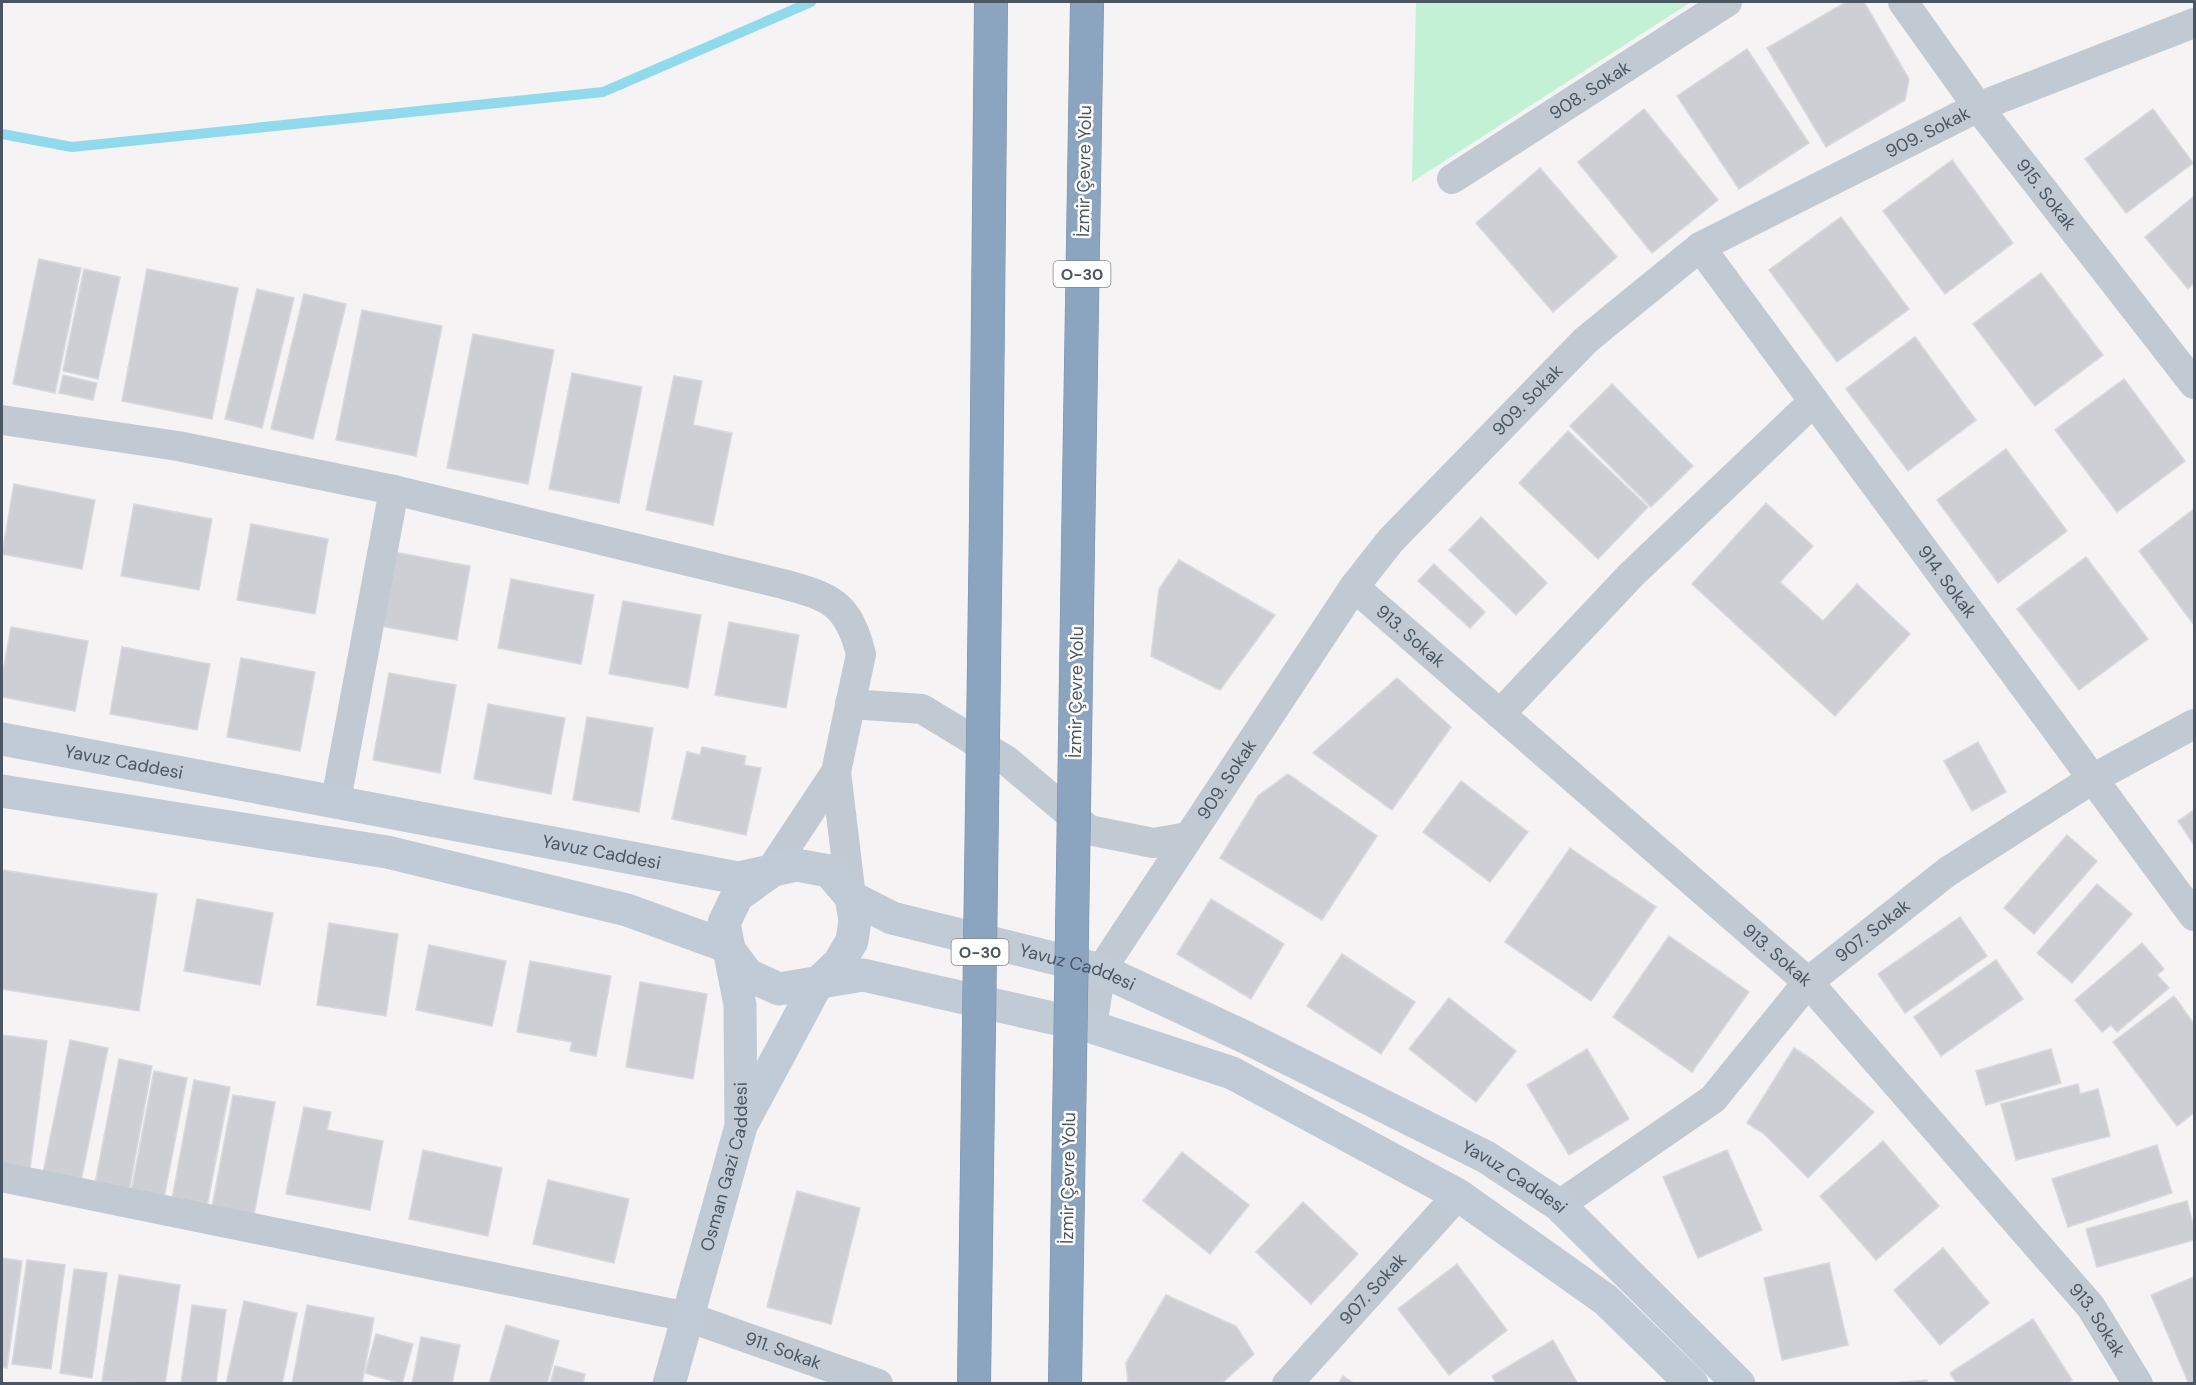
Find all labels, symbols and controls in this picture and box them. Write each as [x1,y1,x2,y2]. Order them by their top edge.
street label: 908. Sokak [1545,55,1635,125]
street label: 909. Sokak [1881,101,1974,164]
street label: İzmir Çevre Yolu [1071,105,1097,237]
street label: 915. Sokak [2011,154,2082,235]
road number: O-30 [1054,261,1110,287]
street label: 909. Sokak [1487,359,1568,441]
street label: 914. Sokak [1912,540,1982,623]
street label: 913. Sokak [1371,599,1450,673]
street label: İzmir Çevre Yolu [1063,626,1089,758]
street label: 909. Sokak [1192,735,1262,824]
street label: Yavuz Caddesi [62,739,185,785]
street label: Yavuz Caddesi [540,829,663,875]
street label: 907. Sokak [1830,894,1915,968]
street label: 913. Sokak [1737,918,1817,992]
street label: Yavuz Caddesi [1017,938,1139,996]
road number: O-30 [952,939,1008,965]
street label: Osman Gazi Caddesi [695,1082,753,1254]
street label: İzmir Çevre Yolu [1055,1112,1081,1244]
street label: Yavuz Caddesi [1458,1135,1573,1219]
street label: 907. Sokak [1334,1248,1412,1330]
street label: 913. Sokak [2064,1278,2131,1362]
street label: 911. Sokak [742,1326,825,1375]

